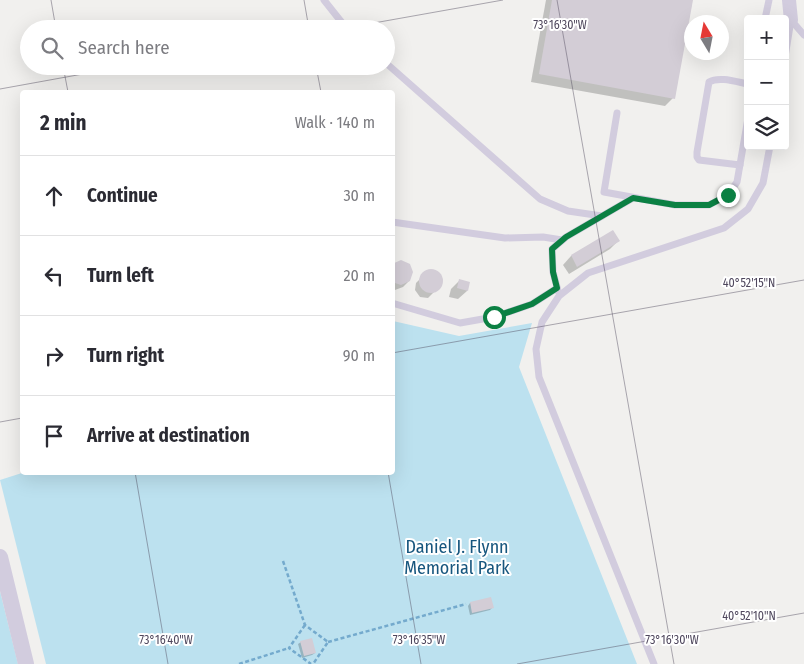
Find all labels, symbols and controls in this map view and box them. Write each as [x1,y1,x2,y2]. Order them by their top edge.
north arrow [684,15,729,60]
map controls [744,15,789,150]
button: + [744,15,789,60]
text: 73°16'30"W [533,18,587,32]
search box [20,20,395,75]
icon: search [38,34,66,62]
text: Search here [78,36,170,59]
button: − [744,60,789,105]
button: layers [744,105,789,150]
text: 2 min [40,110,87,136]
text: Walk · 140 m [295,113,375,132]
icon: ahead [40,182,68,210]
text: Continue [87,184,158,207]
route end [717,184,740,207]
text: 30 m [343,186,375,205]
icon: left [40,262,68,290]
text: Turn left [87,264,154,287]
text: 20 m [344,266,375,285]
text: 40°52'15"N [723,276,775,290]
route start [483,306,506,329]
icon: right [40,342,68,370]
text: Turn right [87,344,164,367]
text: 90 m [343,346,375,365]
icon: arrive [40,422,68,450]
text: Arrive at destination [87,424,250,447]
park label: Daniel J. Flynn Memorial Park [404,536,510,579]
text: 40°52'10"N [722,609,776,623]
text: 73°16'40"W [139,633,193,647]
text: 73°16'35"W [393,633,445,647]
text: 73°16'30"W [645,633,699,647]

